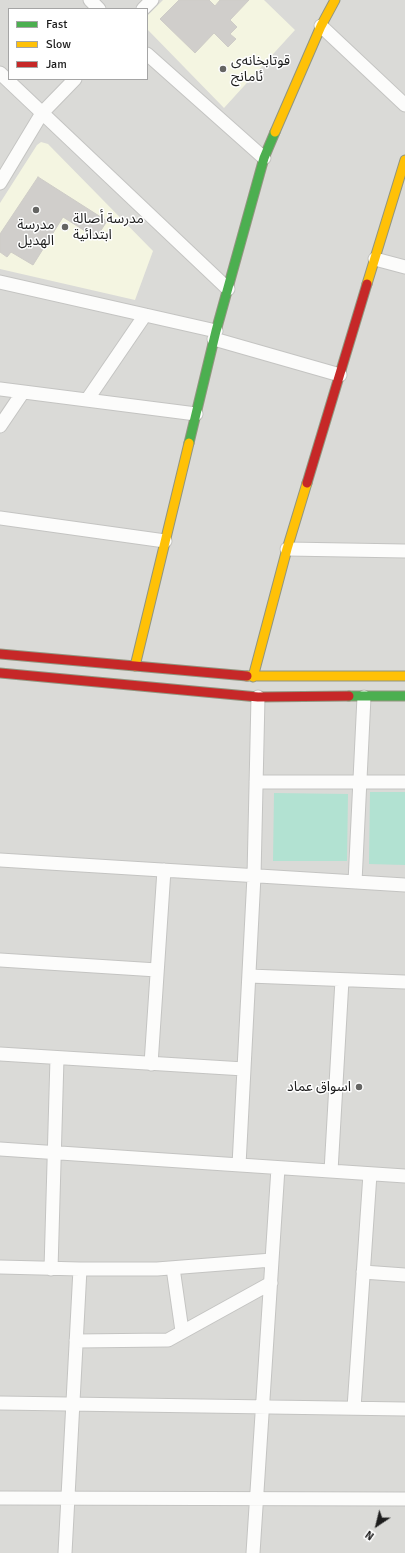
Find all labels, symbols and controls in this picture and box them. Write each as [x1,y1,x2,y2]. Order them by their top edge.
legend [8,8,148,80]
text: Fast [46,17,67,32]
text: Slow [46,37,71,52]
place label: قوتابخانەى ئامانج [231,53,290,86]
text: Jam [46,57,67,72]
marker: قوتابخانەى ئامانج [218,64,228,74]
marker: مدرسة الهديل [31,205,41,215]
place label: مدرسة أصالة ابتدائية [73,211,144,244]
place label: مدرسة الهديل [17,217,55,250]
marker: مدرسة أصالة ابتدائية [60,222,70,232]
place label: اسواق عماد [287,1079,351,1095]
marker: اسواق عماد [354,1082,364,1092]
north arrow [357,1505,397,1545]
text: N [363,1528,377,1543]

